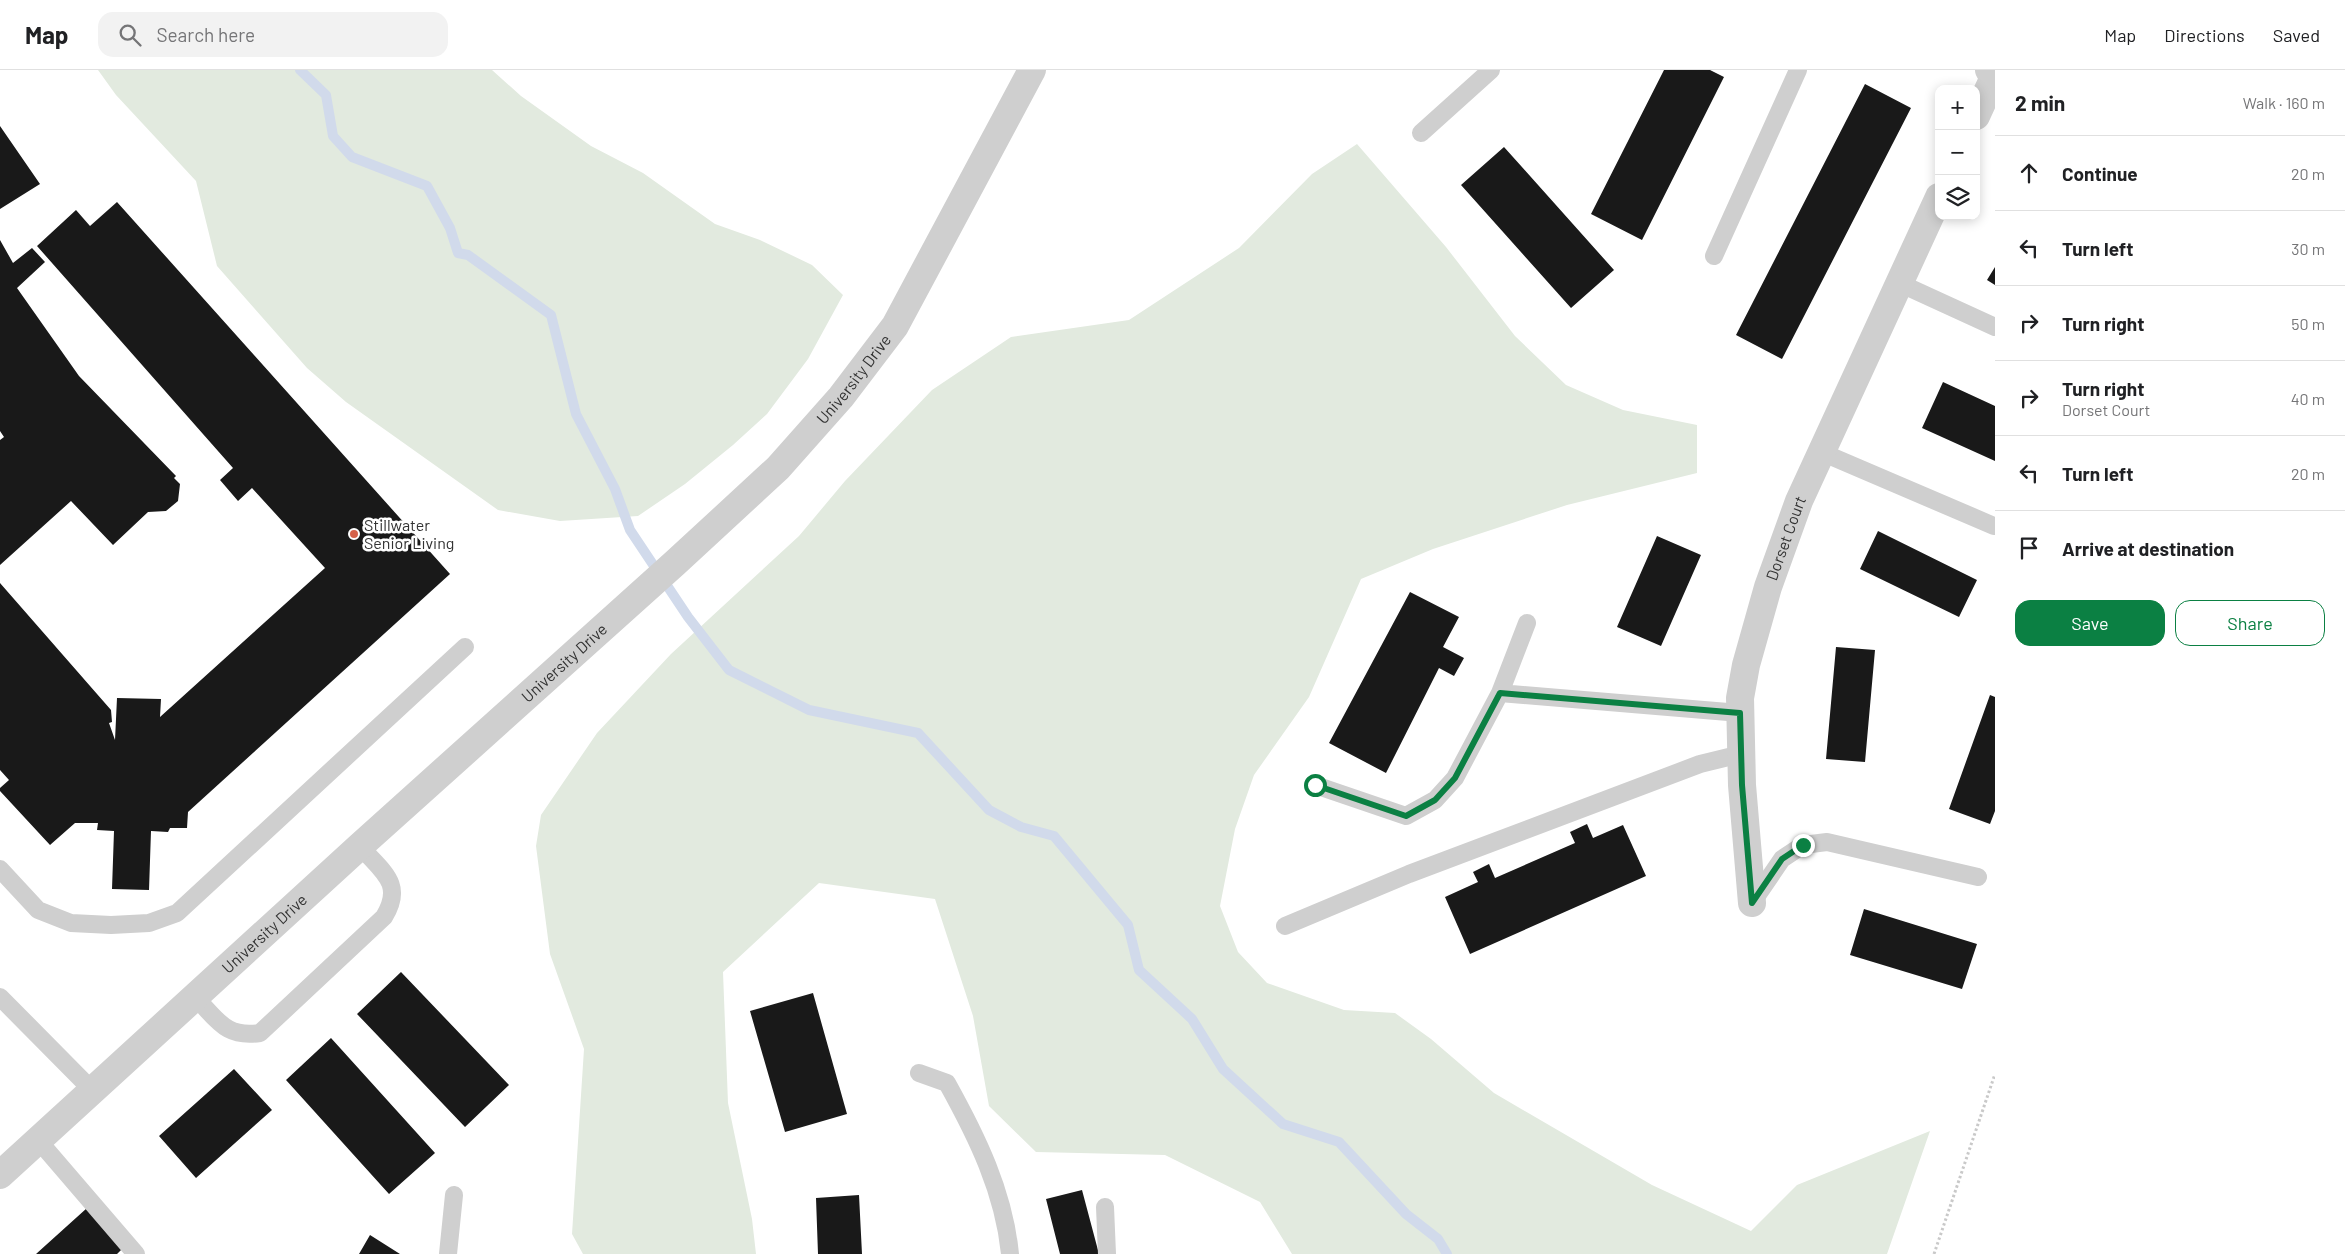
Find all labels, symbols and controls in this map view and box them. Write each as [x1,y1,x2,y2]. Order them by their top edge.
search box [98,12,448,57]
text: Map [25,20,68,49]
icon: search [116,21,144,49]
text: Search here [156,23,255,46]
text: Map [2104,24,2136,46]
text: Directions [2164,24,2245,46]
text: Saved [2273,24,2320,46]
map controls [1935,85,1980,220]
button: + [1935,85,1980,130]
text: 2 min [2015,90,2065,115]
text: Walk · 160 m [2243,93,2325,112]
button: − [1935,130,1980,175]
icon: ahead [2015,159,2043,187]
text: Continue [2062,162,2138,185]
text: 20 m [2291,164,2325,183]
button: layers [1935,175,1980,220]
icon: left [2015,234,2043,262]
text: Turn left [2062,237,2133,260]
text: 30 m [2291,239,2325,258]
icon: right [2015,309,2043,337]
text: Turn right [2062,312,2144,335]
text: 50 m [2291,314,2325,333]
street label: University Drive [812,330,894,427]
text: Turn right [2062,377,2144,400]
icon: right [2015,384,2043,412]
text: 40 m [2291,389,2325,408]
text: Dorset Court [2062,400,2150,419]
icon: left [2015,459,2043,487]
text: Turn left [2062,462,2133,485]
text: 20 m [2291,464,2325,483]
street label: Dorset Court [1761,492,1809,583]
place label: Stillwater Senior Living [364,515,454,552]
marker: Stillwater Senior Living [348,528,360,540]
icon: arrive [2015,534,2043,562]
text: Arrive at destination [2062,537,2234,560]
button: Save [2015,600,2165,646]
button: Share [2175,600,2325,646]
street label: University Drive [517,619,610,706]
route start [1304,774,1327,797]
route end [1792,834,1815,857]
street label: University Drive [217,889,310,977]

